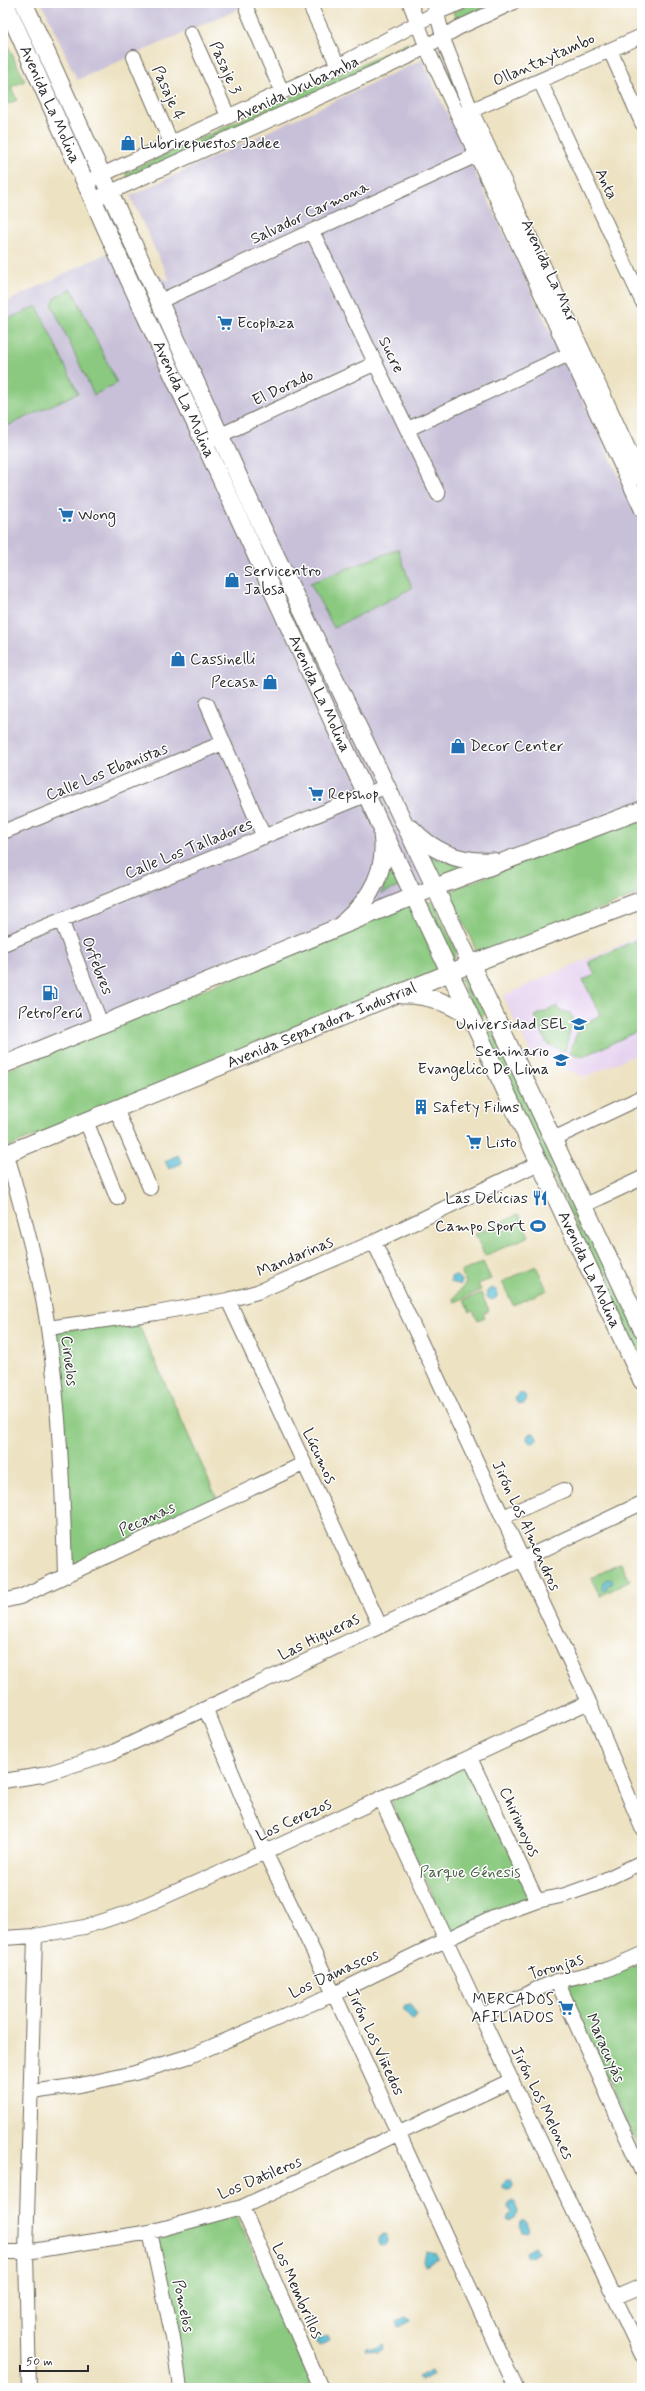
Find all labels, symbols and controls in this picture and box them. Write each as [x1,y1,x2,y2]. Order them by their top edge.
street label: Ollantaytambo [490,28,598,92]
street label: Pasaje 3 [204,38,246,98]
street label: Avenida La Molina [15,42,86,167]
street label: Avenida Urubamba [232,51,363,127]
street label: Pasaje 4 [147,62,189,124]
place label: Lubrirepuestos Jadee [140,133,280,154]
shop icon: Lubrirepuestos Jadee [119,134,137,152]
street label: Anta [590,165,622,203]
street label: Salvador Carmona [247,176,373,250]
street label: Avenida La Mar [516,216,582,327]
place label: Ecoplaza [237,313,295,334]
supermarket icon: Ecoplaza [216,314,234,332]
street label: Sucre [373,333,409,377]
street label: Avenida La Molina [148,337,220,461]
street label: El Dorado [249,365,317,411]
place label: Wong [78,505,116,527]
supermarket icon: Wong [57,506,75,524]
place label: Servicentro Jabsa [244,561,321,600]
shop icon: Servicentro Jabsa [223,571,241,589]
street label: Avenida La Molina [284,632,356,756]
place label: Cassinelli [190,649,256,670]
shop icon: Cassinelli [169,650,187,668]
place label: Pecasa [211,672,258,693]
shop icon: Pecasa [261,673,279,691]
place label: Decor Center [470,736,564,757]
shop icon: Decor Center [449,737,467,755]
street label: Calle Los Ebanistas [43,738,171,806]
place label: Repshop [328,784,379,805]
supermarket icon: Repshop [307,785,325,803]
street label: Calle Los Talladores [122,814,256,884]
street label: Orfebres [76,934,118,998]
street label: Avenida Separadora Industrial [224,977,419,1073]
fuel station icon: PetroPerú [41,984,59,1002]
place label: PetroPerú [18,1003,82,1024]
place label: Universidad SEL [456,1014,567,1035]
school or university icon: Universidad SEL [570,1015,588,1033]
place label: Seminario Evangelico De Lima [417,1041,549,1081]
school or university icon: Seminario Evangelico De Lima [552,1051,570,1069]
place label: Safety Films [433,1097,519,1118]
building icon: Safety Films [412,1098,430,1116]
place label: Listo [486,1132,517,1153]
supermarket icon: Listo [465,1133,483,1151]
place label: Las Delicias [445,1188,528,1209]
restaurant icon: Las Delicias [531,1189,549,1207]
street label: Avenida La Molina [553,1208,626,1331]
place label: Campo Sport [435,1216,527,1237]
sports icon: Campo Sport [529,1217,547,1235]
street label: Mandarinas [254,1232,336,1282]
street label: Ciruelos [55,1335,83,1387]
street label: Lúcumos [297,1425,341,1487]
street label: Jirón Los Almendros [487,1457,565,1595]
street label: Pecanas [115,1497,179,1541]
street label: Las Higueras [275,1608,363,1666]
street label: Chirimoyos [494,1784,544,1860]
street label: Los Cerezos [253,1793,335,1847]
park label: Parque Génesis [419,1862,521,1883]
street label: Los Damascos [286,1944,382,2004]
street label: Toronjas [526,1949,586,1985]
street label: Jirón Los Viñedos [341,1985,409,2099]
place label: MERCADOS AFILIADOS [471,1989,554,2028]
supermarket icon: MERCADOS AFILIADOS [557,1999,575,2017]
street label: Maracuyás [580,2010,630,2086]
street label: Jirón Los Melones [505,2043,579,2163]
street label: Los Datileros [215,2151,305,2205]
street label: Los Membrillos [267,2240,327,2342]
street label: Pomelos [167,2278,199,2334]
scale bar [20,2347,88,2373]
text: 50 m [26,2354,53,2370]

